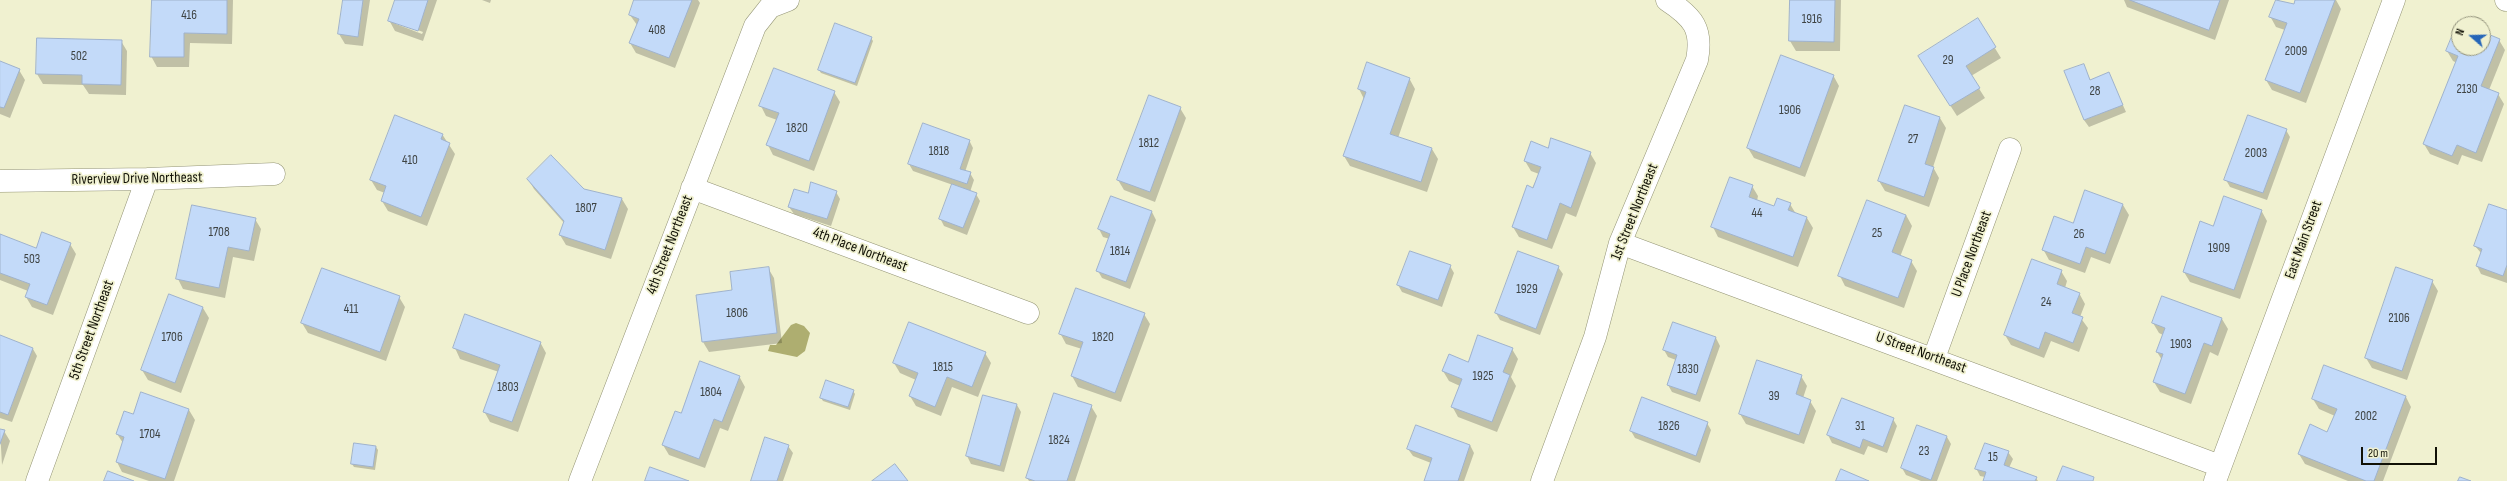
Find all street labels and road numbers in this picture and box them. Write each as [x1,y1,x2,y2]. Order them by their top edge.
street label: 1st Street Northeast [1607,161,1663,263]
street label: Riverview Drive Northeast [71,169,203,189]
street label: 4th Street Northeast [643,193,697,297]
street label: East Main Street [2282,198,2326,282]
street label: U Place Northeast [1948,209,1996,299]
street label: 4th Place Northeast [810,224,910,276]
street label: 5th Street Northeast [66,278,118,382]
street label: U Street Northeast [1873,328,1969,378]

